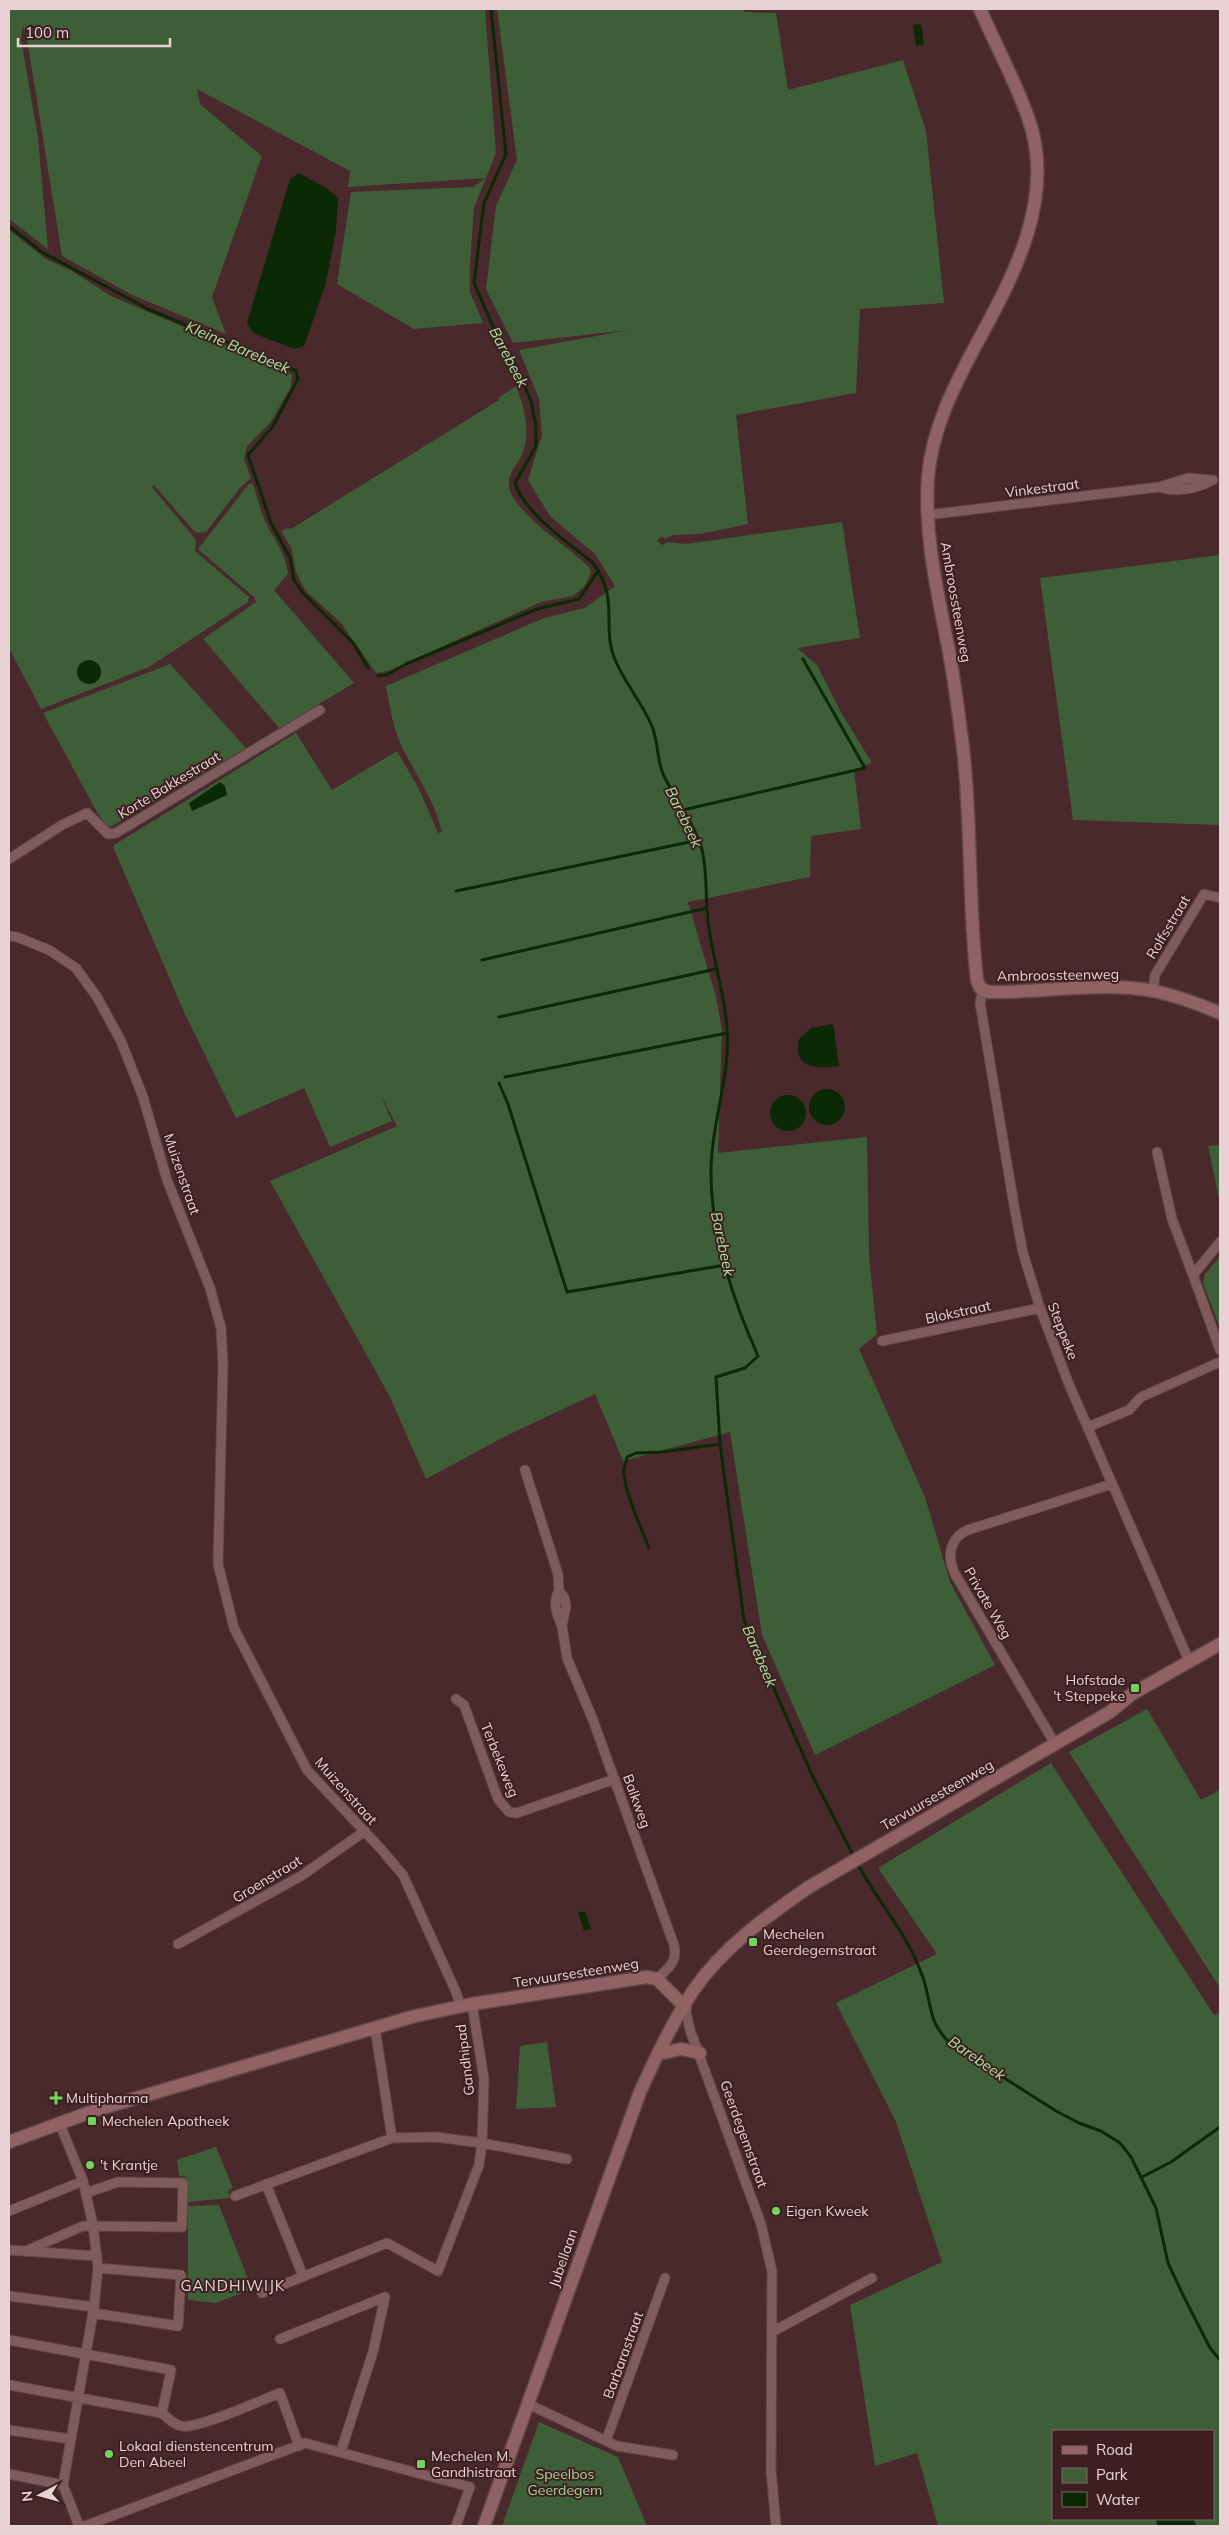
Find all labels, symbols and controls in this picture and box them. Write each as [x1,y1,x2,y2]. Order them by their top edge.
scale bar [18,15,170,47]
text: 100 m [25,23,69,42]
water label: Kleine Barebeek [183,316,294,378]
water label: Barebeek [485,324,533,392]
street label: Vinkestraat [1004,475,1080,501]
street label: Ambroossteenweg [937,540,975,664]
street label: Korte Bakkestraat [114,747,224,823]
water label: Barebeek [661,783,708,852]
street label: Rolfsstraat [1142,892,1194,962]
street label: Ambroossteenweg [997,965,1119,985]
street label: Muizenstraat [160,1131,204,1217]
water label: Barebeek [707,1210,739,1279]
street label: Blokstraat [924,1296,992,1328]
street label: Steppeke [1044,1300,1082,1362]
street label: Private Weg [960,1564,1016,1642]
water label: Barebeek [738,1622,782,1691]
place label: Hofstade 't Steppeke [1053,1671,1125,1705]
marker: Hofstade 't Steppeke [1129,1682,1141,1694]
street label: Terbekeweg [477,1720,523,1800]
street label: Muizenstraat [311,1753,381,1829]
street label: Tervuursesteenweg [878,1755,996,1835]
street label: Balkweg [619,1771,655,1831]
street label: Groenstraat [229,1851,305,1907]
place label: Mechelen Geerdegemstraat [763,1925,876,1959]
marker: Mechelen Geerdegemstraat [747,1936,759,1948]
street label: Tervuursesteenweg [512,1954,640,1992]
street label: Gandhipad [452,2023,478,2097]
water label: Barebeek [945,2031,1010,2085]
street label: Geerdegemstraat [716,2078,772,2190]
place label: Multipharma [66,2089,148,2107]
marker: Multipharma [50,2092,62,2104]
place label: Mechelen Apotheek [102,2112,230,2130]
marker: Mechelen Apotheek [86,2115,98,2127]
place label: 't Krantje [100,2156,158,2174]
marker: 't Krantje [84,2159,96,2171]
place label: Eigen Kweek [786,2202,869,2220]
marker: Eigen Kweek [770,2205,782,2217]
street label: Jubellaan [545,2227,581,2289]
district label: GANDHIWIJK [181,2276,285,2295]
street label: Barbarastraat [599,2309,647,2401]
legend [1052,2430,1214,2520]
place label: Lokaal dienstencentrum Den Abeel [119,2437,274,2471]
text: Road [1096,2440,1133,2459]
place label: Mechelen M. Gandhistraat [431,2447,516,2481]
marker: Lokaal dienstencentrum Den Abeel [103,2448,115,2460]
marker: Mechelen M. Gandhistraat [415,2458,427,2470]
park label: Speelbos Geerdegem [528,2465,602,2499]
text: Park [1096,2465,1128,2484]
north arrow [15,2470,65,2520]
text: N [18,2490,37,2503]
text: Water [1096,2490,1140,2509]

